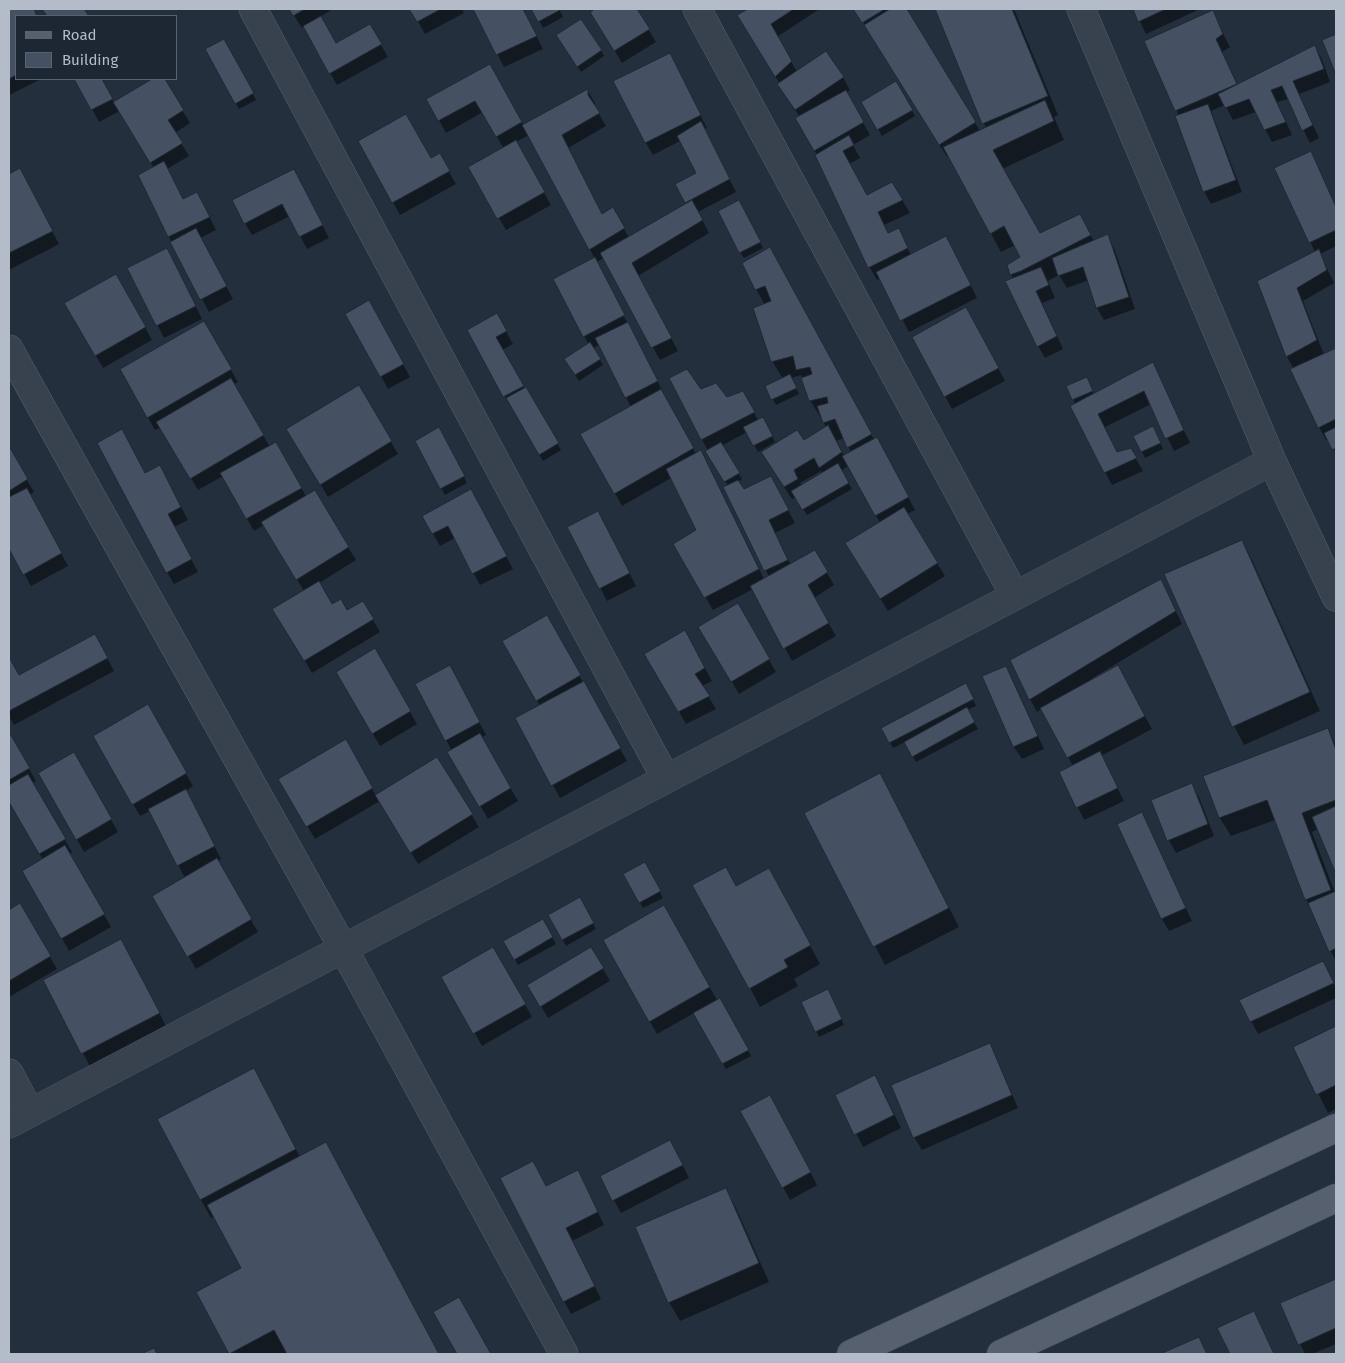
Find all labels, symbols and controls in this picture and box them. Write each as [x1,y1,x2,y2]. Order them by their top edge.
legend [15,15,178,80]
text: Road [62,26,97,44]
text: Building [62,51,118,69]

